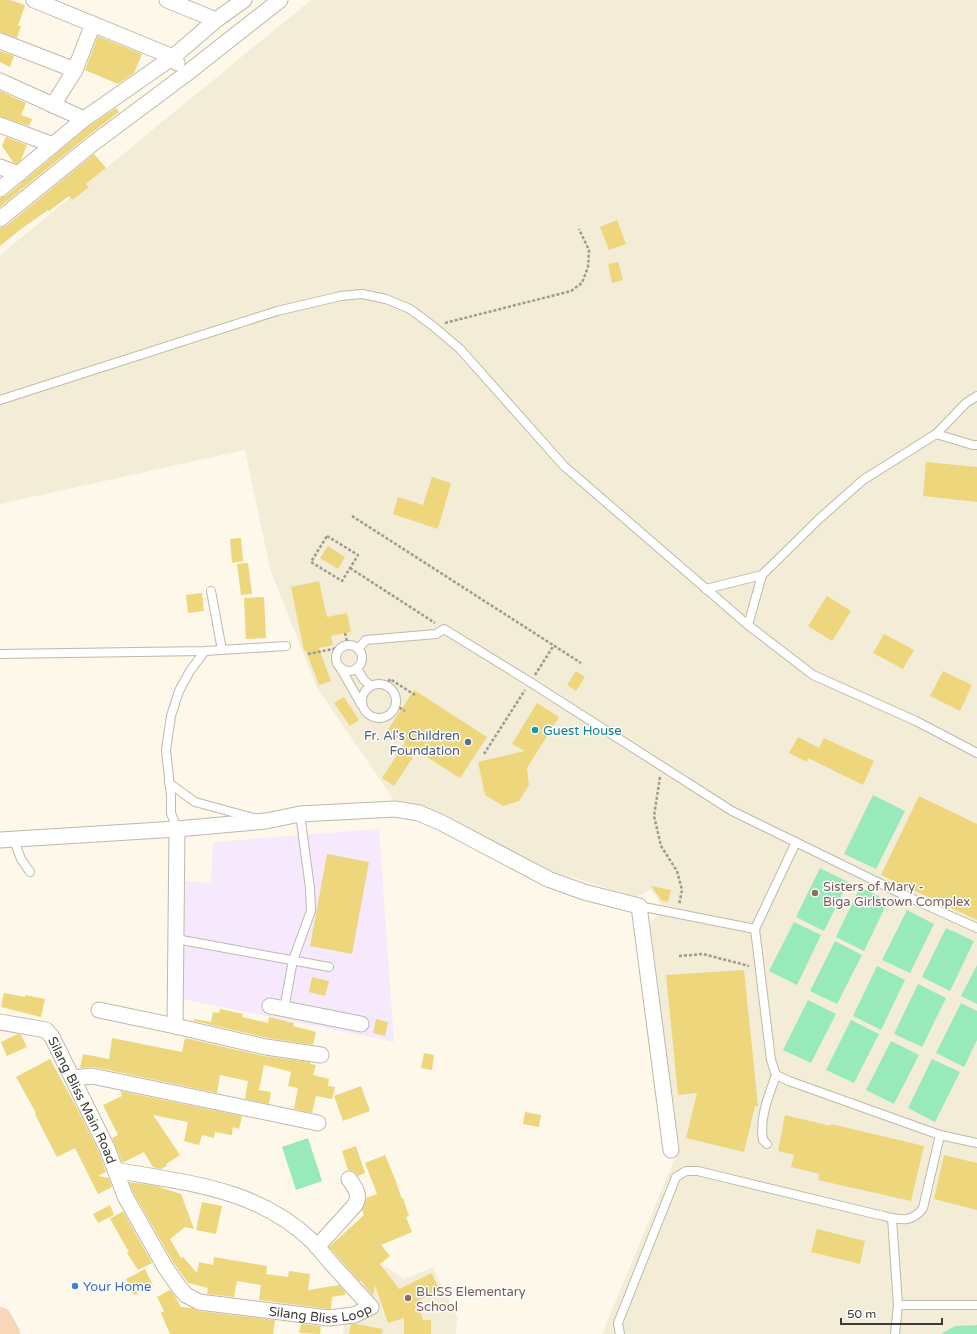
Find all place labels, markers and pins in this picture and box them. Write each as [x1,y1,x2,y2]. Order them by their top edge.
place label: Guest House [543,723,622,739]
marker: Guest House [530,725,540,735]
place label: Fr. Al's Children Foundation [364,728,460,759]
marker: Fr. Al's Children Foundation [463,737,473,747]
place label: Sisters of Mary - Biga Girlstown Complex [823,879,970,910]
marker: Sisters of Mary - Biga Girlstown Complex [810,888,820,898]
place label: Your Home [83,1279,151,1295]
marker: Your Home [70,1281,80,1291]
place label: BLISS Elementary School [416,1284,526,1315]
marker: BLISS Elementary School [403,1293,413,1303]

